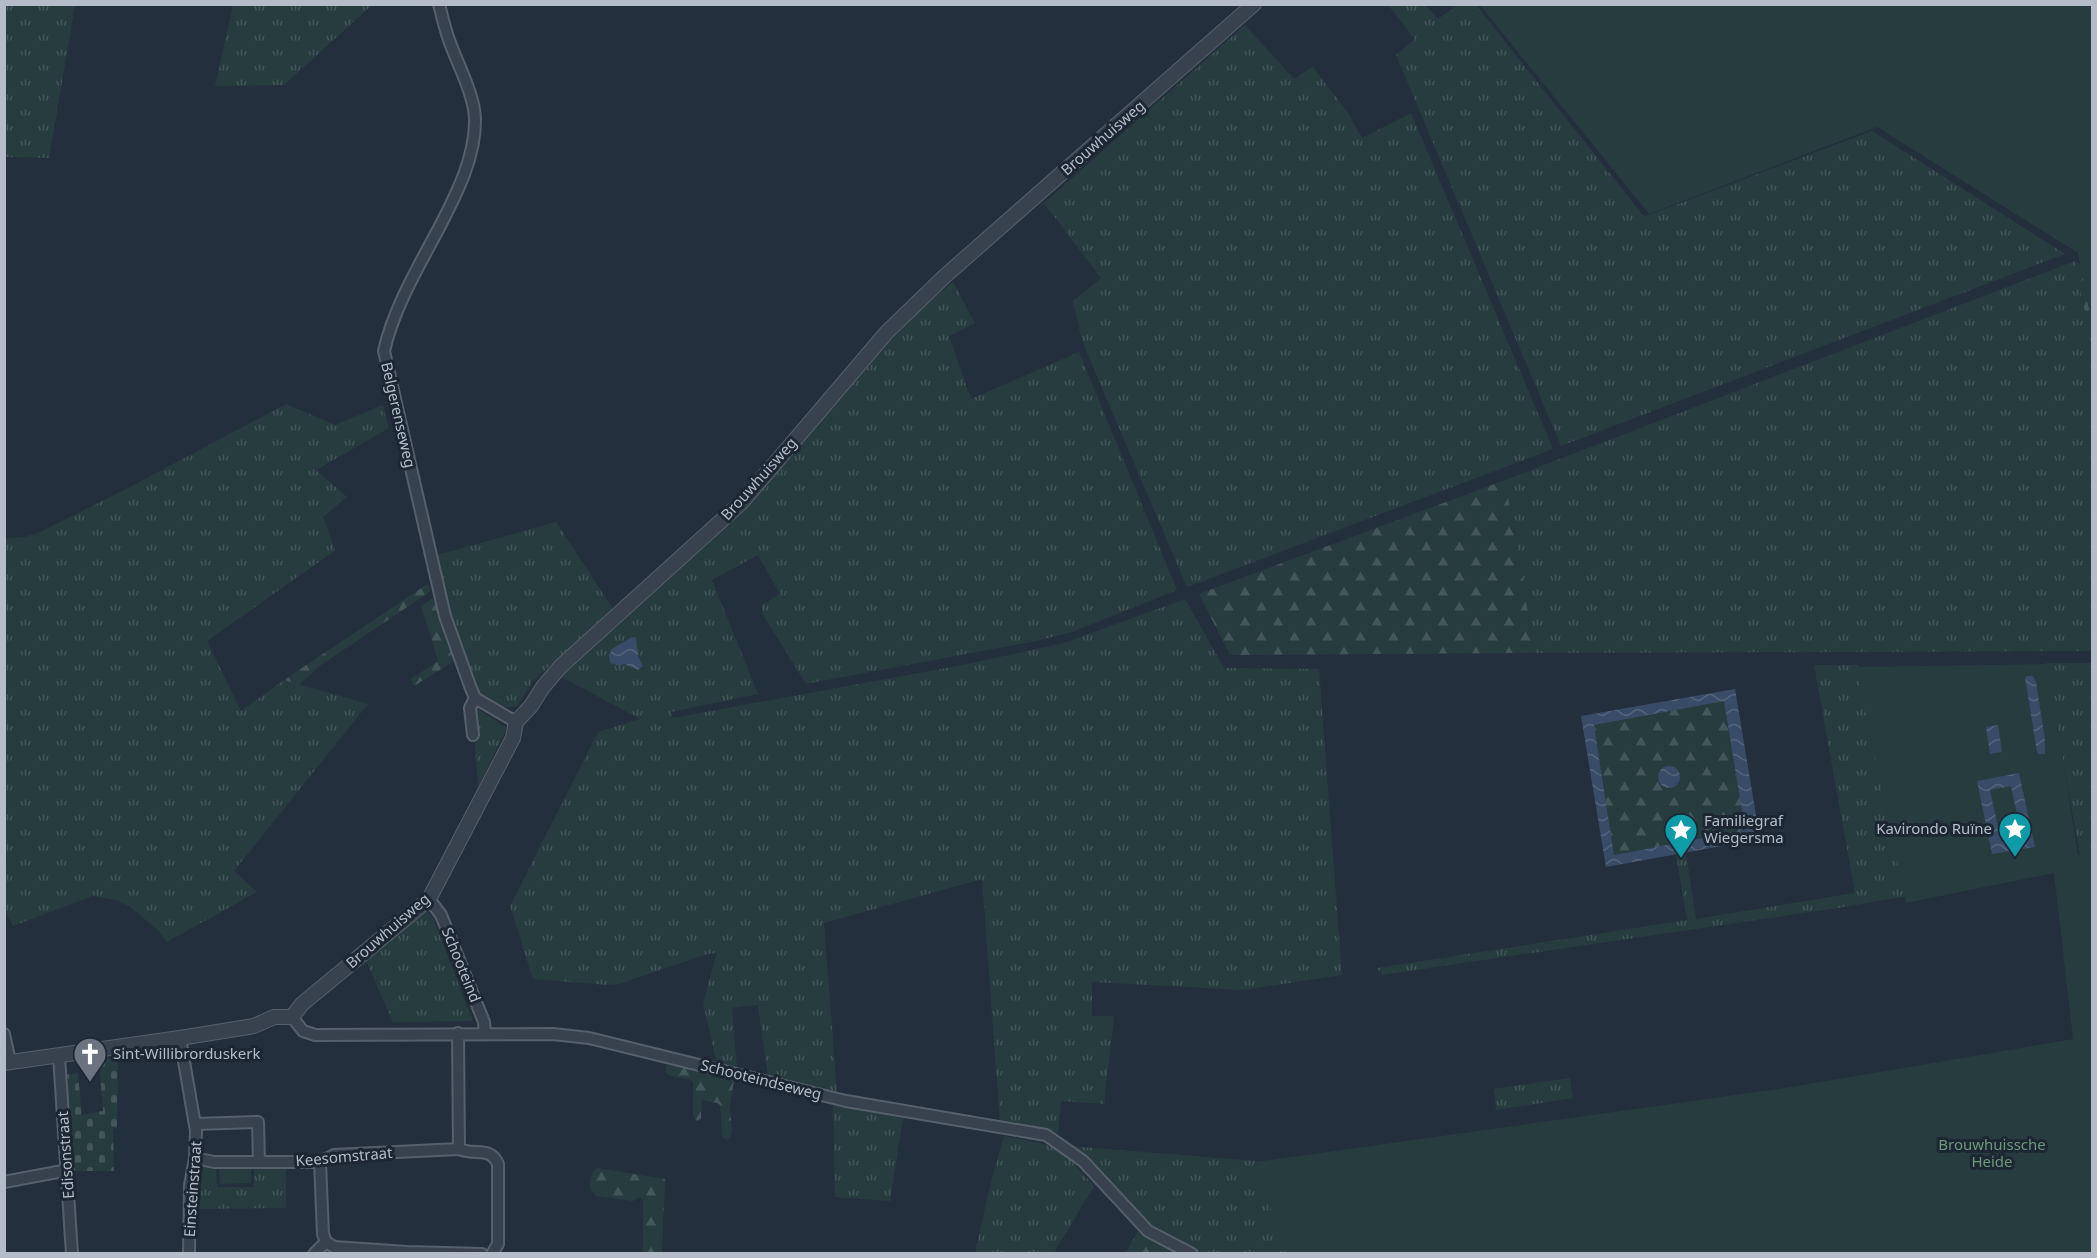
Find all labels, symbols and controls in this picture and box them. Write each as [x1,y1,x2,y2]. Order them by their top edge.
street label: Brouwhuisweg [1056,95,1148,179]
street label: Belgerenseweg [377,360,421,470]
street label: Brouwhuisweg [716,433,801,524]
place label: Familiegraf Wiegersma [1704,810,1784,847]
place icon: Kavirondo Ruïne [1997,811,2033,858]
place icon: Familiegraf Wiegersma [1663,812,1699,859]
place label: Kavirondo Ruïne [1876,818,1992,838]
street label: Brouwhuisweg [341,888,433,972]
street label: Schooteind [438,924,486,1005]
church icon: Sint-Willibrorduskerk [72,1036,108,1083]
place label: Sint-Willibrorduskerk [113,1043,261,1063]
street label: Schooteindseweg [699,1054,824,1104]
street label: Edisonstraat [52,1110,78,1200]
park label: Brouwhuissche Heide [1938,1134,2046,1171]
street label: Einsteinstraat [179,1140,205,1238]
street label: Keesomstraat [295,1142,394,1170]

